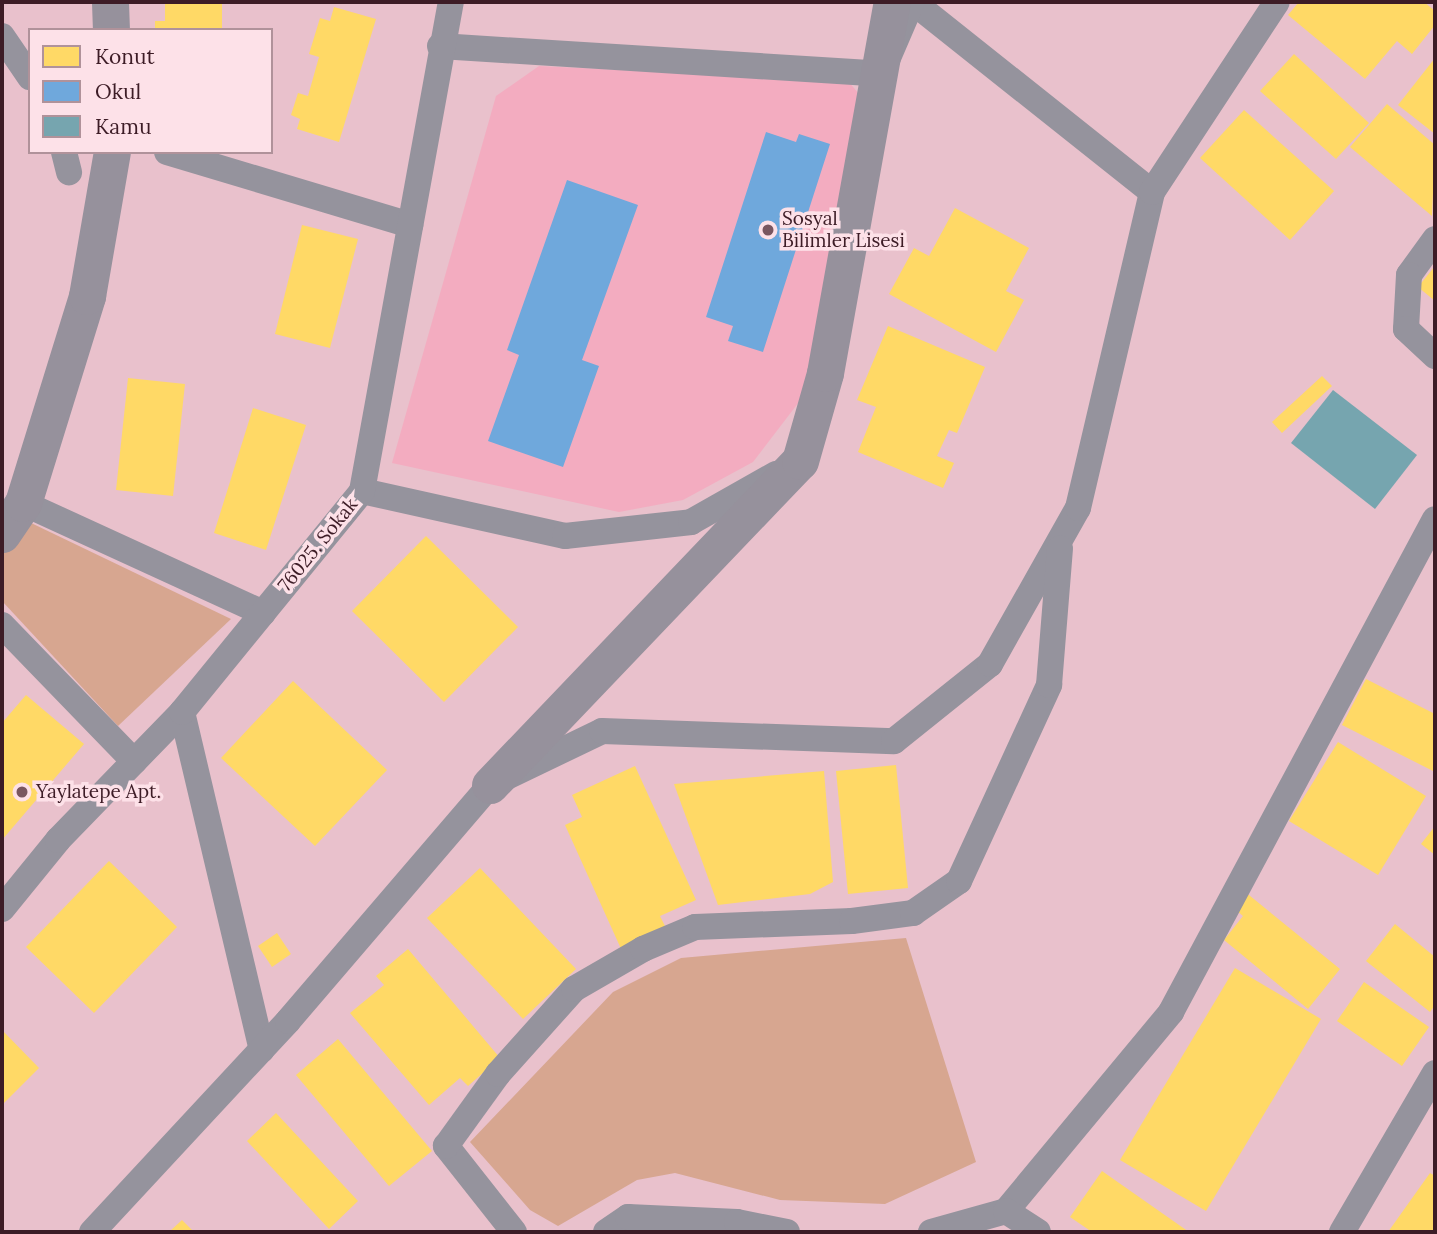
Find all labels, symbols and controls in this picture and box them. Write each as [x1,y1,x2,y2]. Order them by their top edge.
legend [28,28,273,154]
text: Konut [95,43,155,70]
text: Okul [95,78,141,105]
text: Kamu [95,113,152,140]
place label: Sosyal Bilimler Lisesi [782,208,905,252]
marker: Sosyal Bilimler Lisesi [760,222,776,238]
street label: 76025. Sokak [273,494,363,596]
place label: Yaylatepe Apt. [36,781,161,803]
marker: Yaylatepe Apt. [14,784,30,800]

